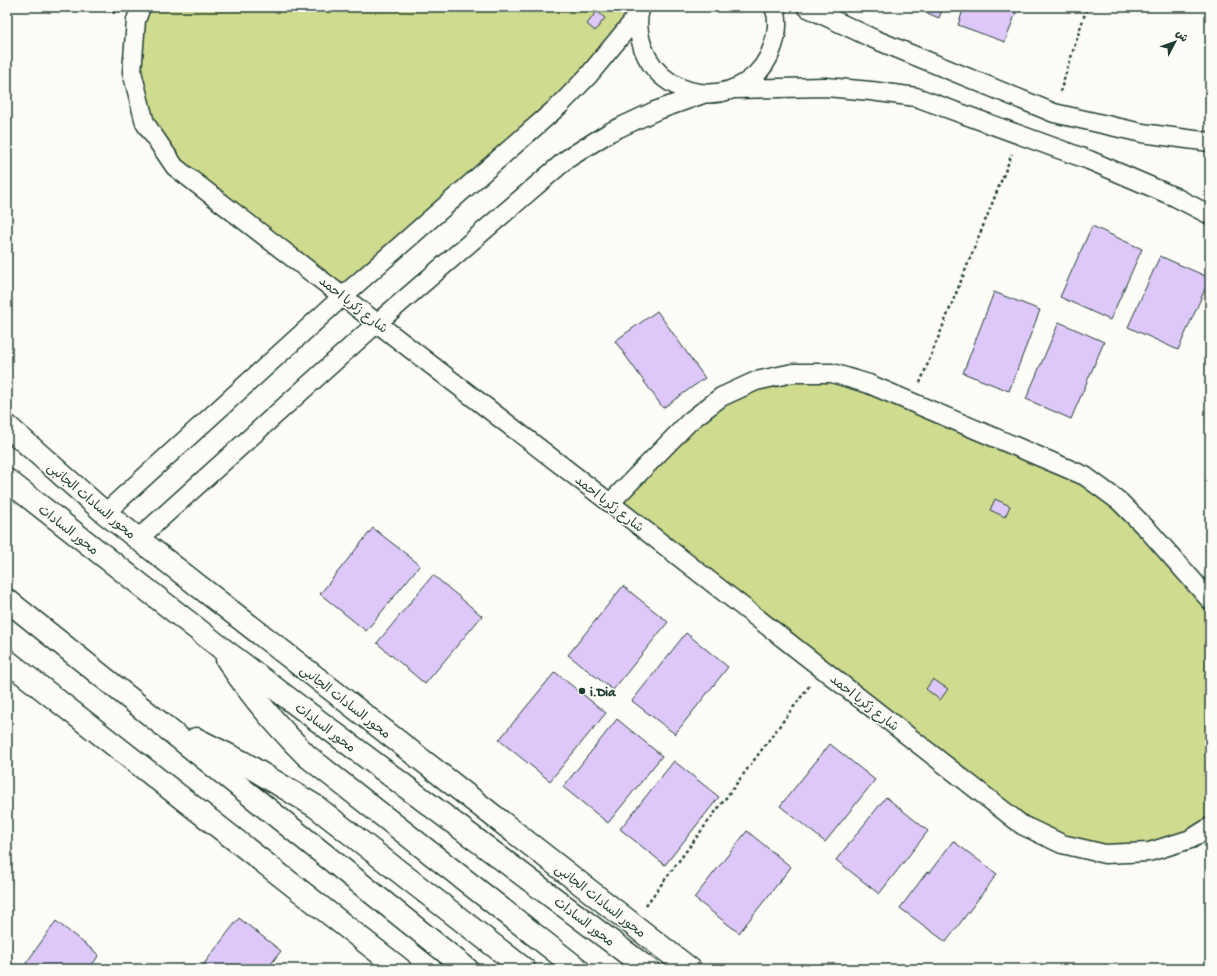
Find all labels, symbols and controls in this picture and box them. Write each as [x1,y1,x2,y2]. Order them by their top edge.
north arrow [1155,22,1195,62]
text: ش [1173,28,1190,45]
street label: شارع زكريا احمد [315,274,390,338]
street label: محور السادات الجانبى [45,458,139,542]
street label: شارع زكريا احمد [571,473,646,537]
street label: محور السادات [36,501,102,557]
street label: محور السادات الجانبى [298,661,394,741]
street label: شارع زكريا احمد [826,672,901,736]
marker: i.Dia [577,686,587,696]
place label: i.Dia [590,686,616,701]
street label: محور السادات [293,699,359,755]
street label: محور السادات الجانبى [553,860,649,940]
street label: محور السادات [552,893,618,949]

